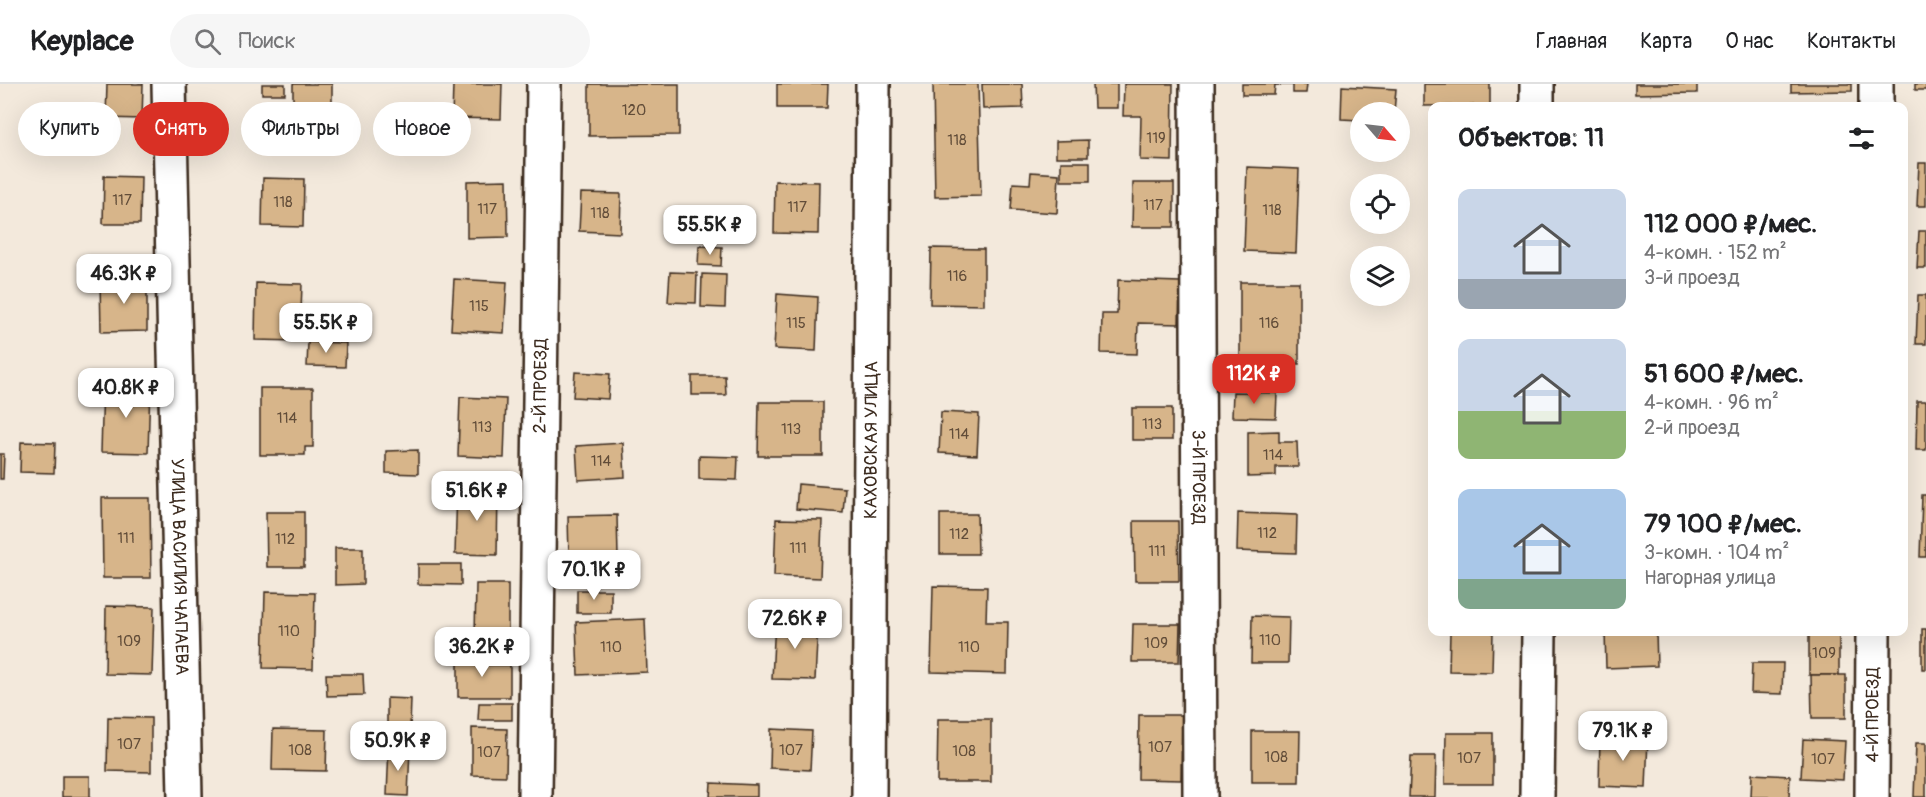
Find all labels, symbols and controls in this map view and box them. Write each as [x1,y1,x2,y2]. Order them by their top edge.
search box [170,14,590,68]
text: Keyplace [30,24,134,59]
icon: search [191,25,224,58]
text: Поиск [239,27,296,55]
text: Главная [1536,28,1607,55]
text: Карта [1640,28,1692,55]
text: О нас [1725,28,1774,55]
text: Контакты [1807,28,1896,55]
house number: 120 [622,101,646,120]
chip: Купить [18,102,121,156]
chip: Снять [133,102,229,156]
chip: Фильтры [241,102,361,156]
chip: Новое [373,102,471,156]
north arrow [1350,102,1410,162]
map controls [1350,102,1410,306]
text: Объектов: 11 [1458,122,1604,154]
icon: filters [1845,122,1878,155]
house number: 119 [1146,129,1166,148]
house number: 118 [947,131,967,150]
button: locate [1350,174,1410,234]
house number: 117 [112,191,132,210]
house number: 118 [273,193,293,212]
house number: 117 [1143,196,1163,215]
house number: 117 [787,198,807,217]
house number: 117 [477,200,497,219]
house number: 118 [1262,201,1282,220]
house number: 118 [590,204,610,223]
pin: 55.5K ₽ [655,205,765,256]
text: 112 000 ₽/мес. [1644,208,1817,240]
text: 55.5K ₽ [677,212,743,237]
icon: home [1506,213,1578,285]
text: 4-комн. · 152 m² [1644,240,1787,265]
button: layers [1350,246,1410,306]
pin: 46.3K ₽ [69,254,179,305]
text: 46.3K ₽ [90,261,158,286]
text: 3-й проезд [1644,265,1739,290]
house number: 116 [947,267,967,286]
house number: 115 [469,297,489,316]
pin: 55.5K ₽ [271,303,381,354]
text: 55.5K ₽ [293,310,359,335]
house number: 115 [786,314,806,333]
house number: 116 [1259,314,1279,333]
street label: 2-Й ПРОЕЗД [528,338,552,434]
pin: 112K ₽ [1205,354,1303,405]
text: 51 600 ₽/мес. [1644,358,1804,390]
street label: КАХОВСКАЯ УЛИЦА [859,361,883,519]
text: 112K ₽ [1226,361,1282,386]
icon: home [1506,363,1578,435]
pin: 40.8K ₽ [71,368,181,419]
text: 40.8K ₽ [92,375,160,400]
text: 4-комн. · 96 m² [1644,390,1779,415]
house number: 114 [277,409,298,428]
house number: 113 [1142,415,1162,434]
text: 2-й проезд [1644,415,1740,440]
house number: 113 [472,418,492,437]
house number: 113 [781,420,801,439]
house number: 114 [949,425,970,444]
street label: 3-Й ПРОЕЗД [1187,430,1210,525]
house number: 114 [1263,446,1284,465]
house number: 114 [591,452,612,471]
street label: УЛИЦА ВАСИЛИЯ ЧАПАЕВА [166,458,194,676]
pin: 51.6K ₽ [422,471,532,522]
text: 51.6K ₽ [445,478,509,503]
text: 79 100 ₽/мес. [1644,508,1802,540]
icon: home [1506,513,1578,585]
house number: 112 [1257,524,1277,543]
house number: 112 [949,525,969,544]
house number: 111 [117,529,135,548]
house number: 112 [275,530,295,549]
house number: 111 [789,539,807,558]
text: 3-комн. · 104 m² [1644,540,1789,565]
house number: 111 [1148,542,1166,561]
pin: 70.1K ₽ [539,550,649,601]
text: 70.1K ₽ [562,557,626,582]
text: Нагорная улица [1644,565,1776,590]
pin: 72.6K ₽ [740,599,850,650]
text: 72.6K ₽ [762,606,828,631]
house number: 110 [278,622,300,641]
pin: 36.2K ₽ [427,627,537,678]
house number: 110 [1259,631,1281,650]
house number: 109 [117,632,141,651]
text: 36.2K ₽ [449,634,515,659]
house number: 109 [1144,634,1168,653]
house number: 110 [600,638,622,657]
house number: 110 [958,638,980,657]
house number: 109 [1812,644,1836,663]
street label: 4-Й ПРОЕЗД [1861,667,1884,763]
pin: 79.1K ₽ [1568,711,1678,762]
text: 79.1K ₽ [1592,718,1654,743]
pin: 50.9K ₽ [343,721,453,772]
text: 50.9K ₽ [364,728,432,753]
house number: 107 [117,735,141,754]
house number: 107 [1148,738,1172,757]
house number: 108 [288,741,312,760]
house number: 107 [779,741,803,760]
house number: 108 [952,742,976,761]
house number: 107 [477,743,501,762]
house number: 108 [1264,748,1288,767]
house number: 107 [1457,749,1481,768]
house number: 107 [1811,750,1835,769]

